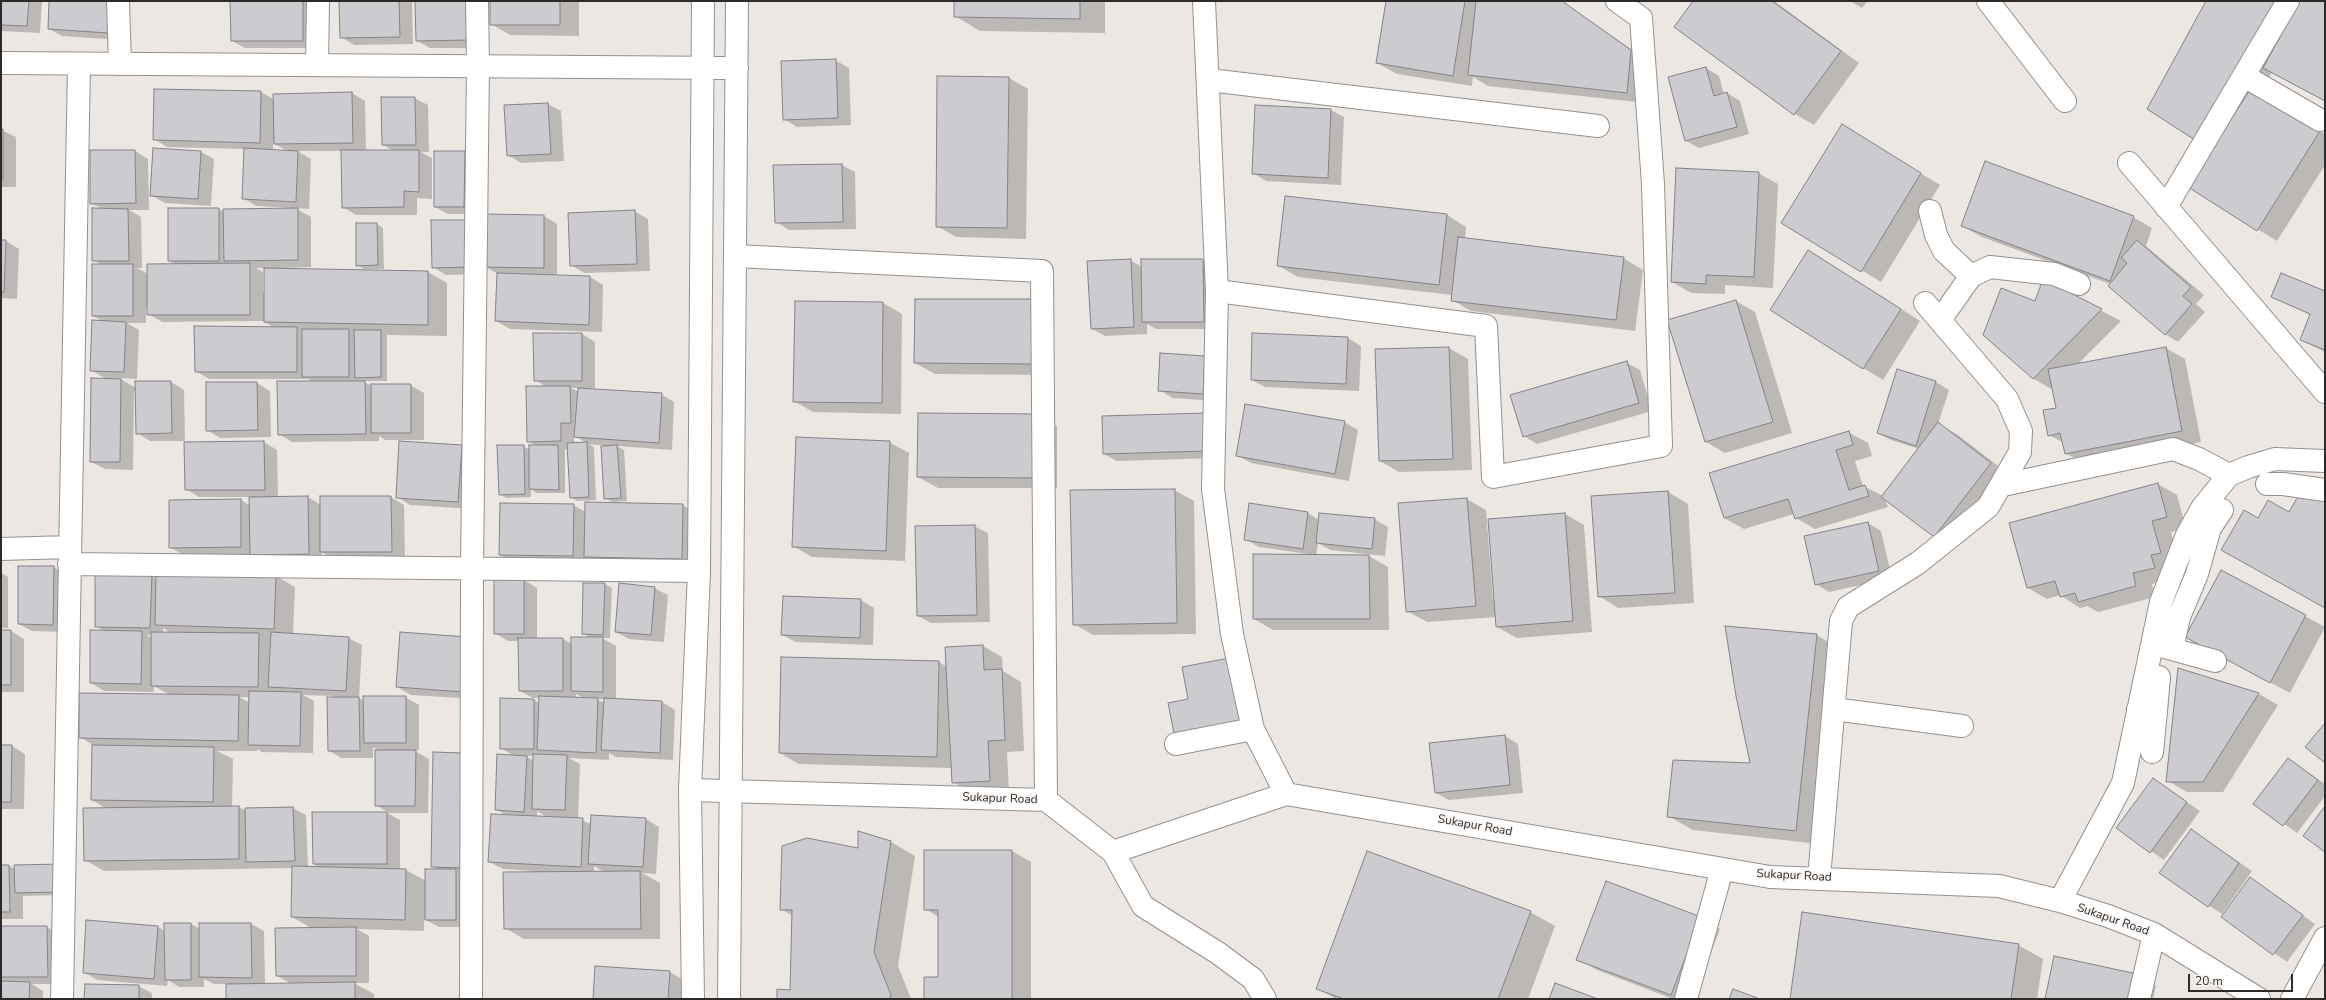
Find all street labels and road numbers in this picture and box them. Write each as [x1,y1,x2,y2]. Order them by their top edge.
street label: Sukapur Road [962,790,1038,808]
street label: Sukapur Road [1437,812,1513,840]
street label: Sukapur Road [1756,867,1832,885]
street label: Sukapur Road [2075,901,2151,939]

